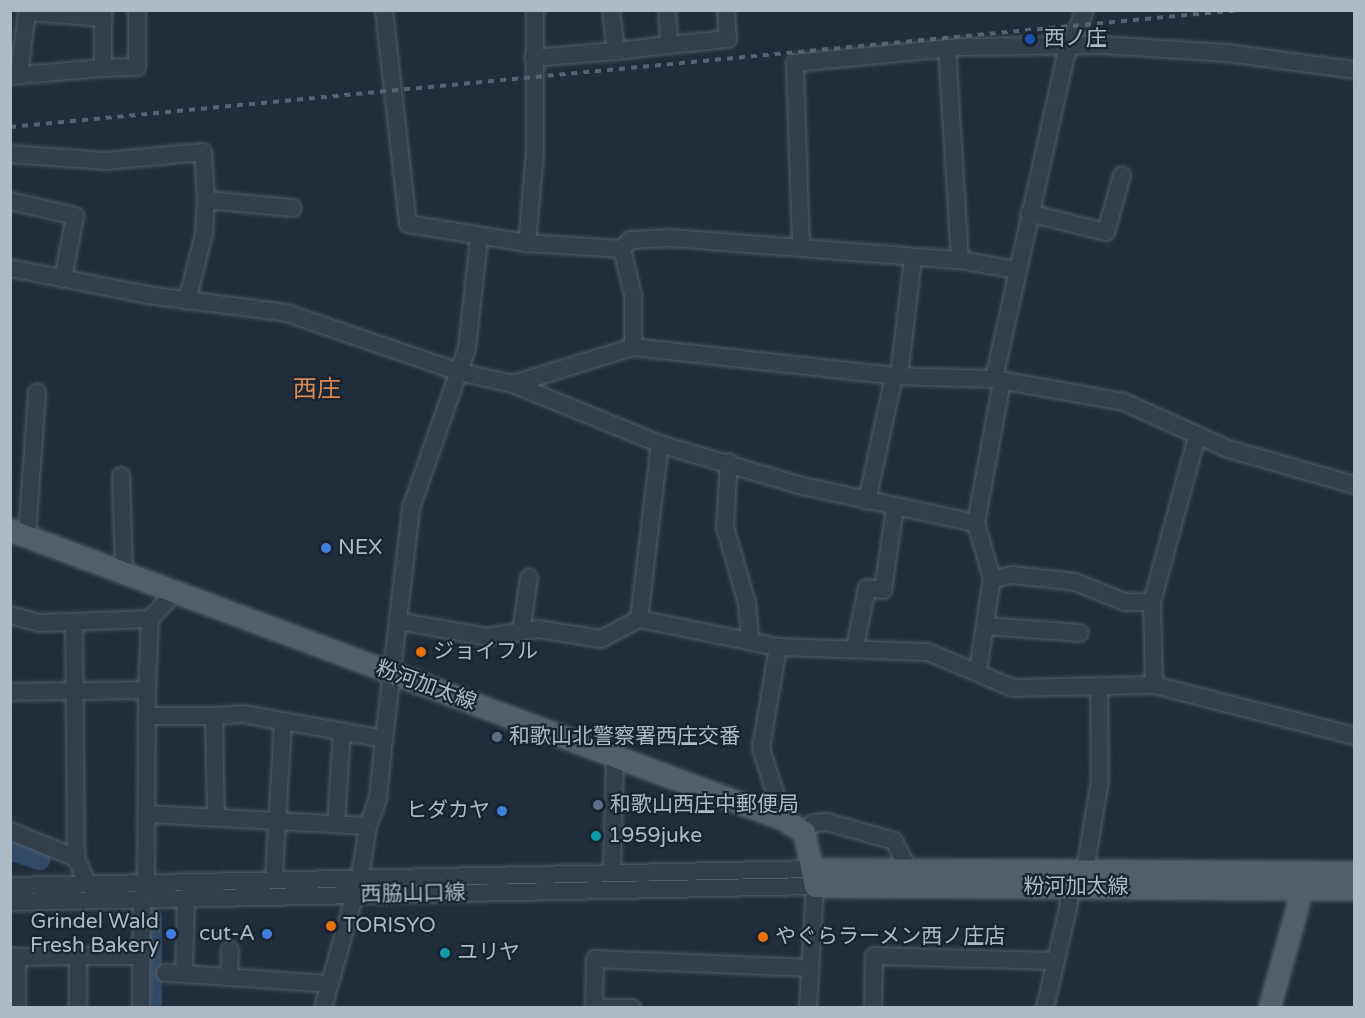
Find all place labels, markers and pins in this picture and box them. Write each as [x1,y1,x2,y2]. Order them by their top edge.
place label: 西ノ庄 [1044,26,1107,52]
marker: 西ノ庄 [1021,30,1039,48]
place label: NEX [338,535,382,561]
marker: NEX [319,541,333,555]
place label: ジョイフル [433,639,538,665]
marker: ジョイフル [414,645,428,659]
place label: 和歌山北警察署西庄交番 [509,724,740,750]
marker: 和歌山北警察署西庄交番 [490,730,504,744]
place label: 和歌山西庄中郵便局 [610,792,799,818]
place label: ヒダカヤ [406,798,490,824]
marker: 和歌山西庄中郵便局 [591,798,605,812]
marker: ヒダカヤ [495,804,509,818]
place label: 1959juke [608,823,702,849]
marker: 1959juke [589,829,603,843]
place label: Grindel Wald Fresh Bakery [30,909,159,959]
place label: TORISYO [343,913,436,939]
marker: TORISYO [324,919,338,933]
place label: cut-A [199,921,255,947]
place label: やぐらラーメン西ノ庄店 [775,924,1006,950]
marker: Grindel Wald Fresh Bakery [164,927,178,941]
marker: cut-A [260,927,274,941]
marker: やぐらラーメン西ノ庄店 [756,930,770,944]
place label: ユリヤ [457,940,520,966]
marker: ユリヤ [438,946,452,960]

